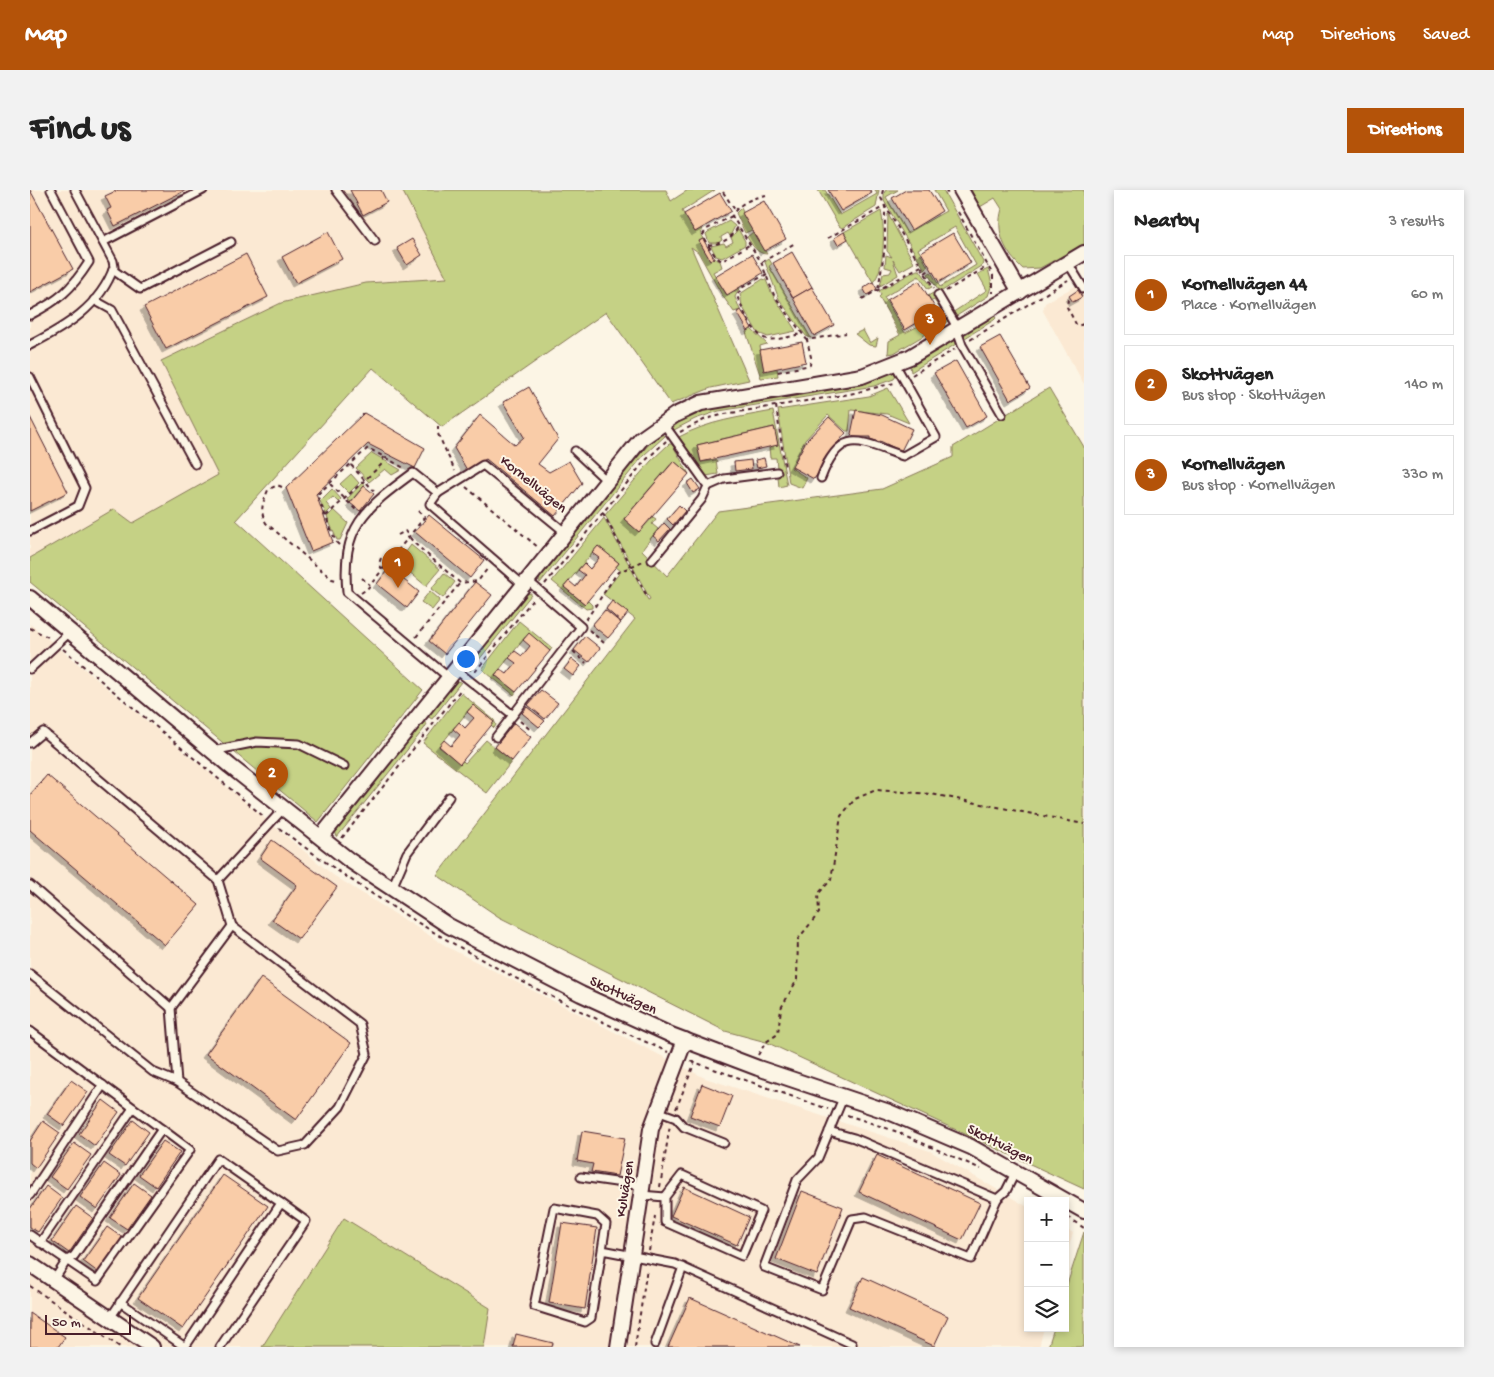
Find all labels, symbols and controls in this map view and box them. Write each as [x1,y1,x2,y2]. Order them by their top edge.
text: Map [25,21,67,50]
text: Map [1262,25,1294,46]
text: Directions [1322,25,1395,46]
text: Saved [1423,25,1469,46]
button: Directions [1347,108,1464,153]
text: Find us [30,110,130,151]
text: Nearby [1134,210,1199,235]
text: 3 results [1389,213,1444,232]
text: Kornellvägen 44 [1182,274,1307,297]
text: 1 [1148,286,1154,305]
text: 60 m [1411,286,1443,305]
text: Place · Kornellvägen [1182,297,1316,316]
pin: 3 [914,304,946,345]
text: Skottvägen [1182,364,1273,387]
text: 2 [1147,376,1155,395]
text: 140 m [1405,376,1443,395]
text: Bus stop · Skottvägen [1182,387,1325,406]
street label: Kornellvägen [496,452,570,518]
text: Kornellvägen [1182,454,1285,477]
text: 3 [1147,466,1155,485]
text: 330 m [1402,466,1443,485]
text: Bus stop · Kornellvägen [1182,477,1335,496]
pin: 1 [382,547,414,588]
your location [453,646,479,672]
pin: 2 [256,758,288,799]
street label: Skottvägen [587,973,659,1019]
street label: Skottvägen [964,1121,1036,1169]
street label: Kulvägen [613,1159,639,1219]
map controls [1024,1197,1069,1332]
button: + [1024,1197,1069,1242]
button: − [1024,1242,1069,1287]
button: layers [1024,1287,1069,1332]
scale bar [45,1312,131,1335]
text: 50 m [52,1315,81,1332]

